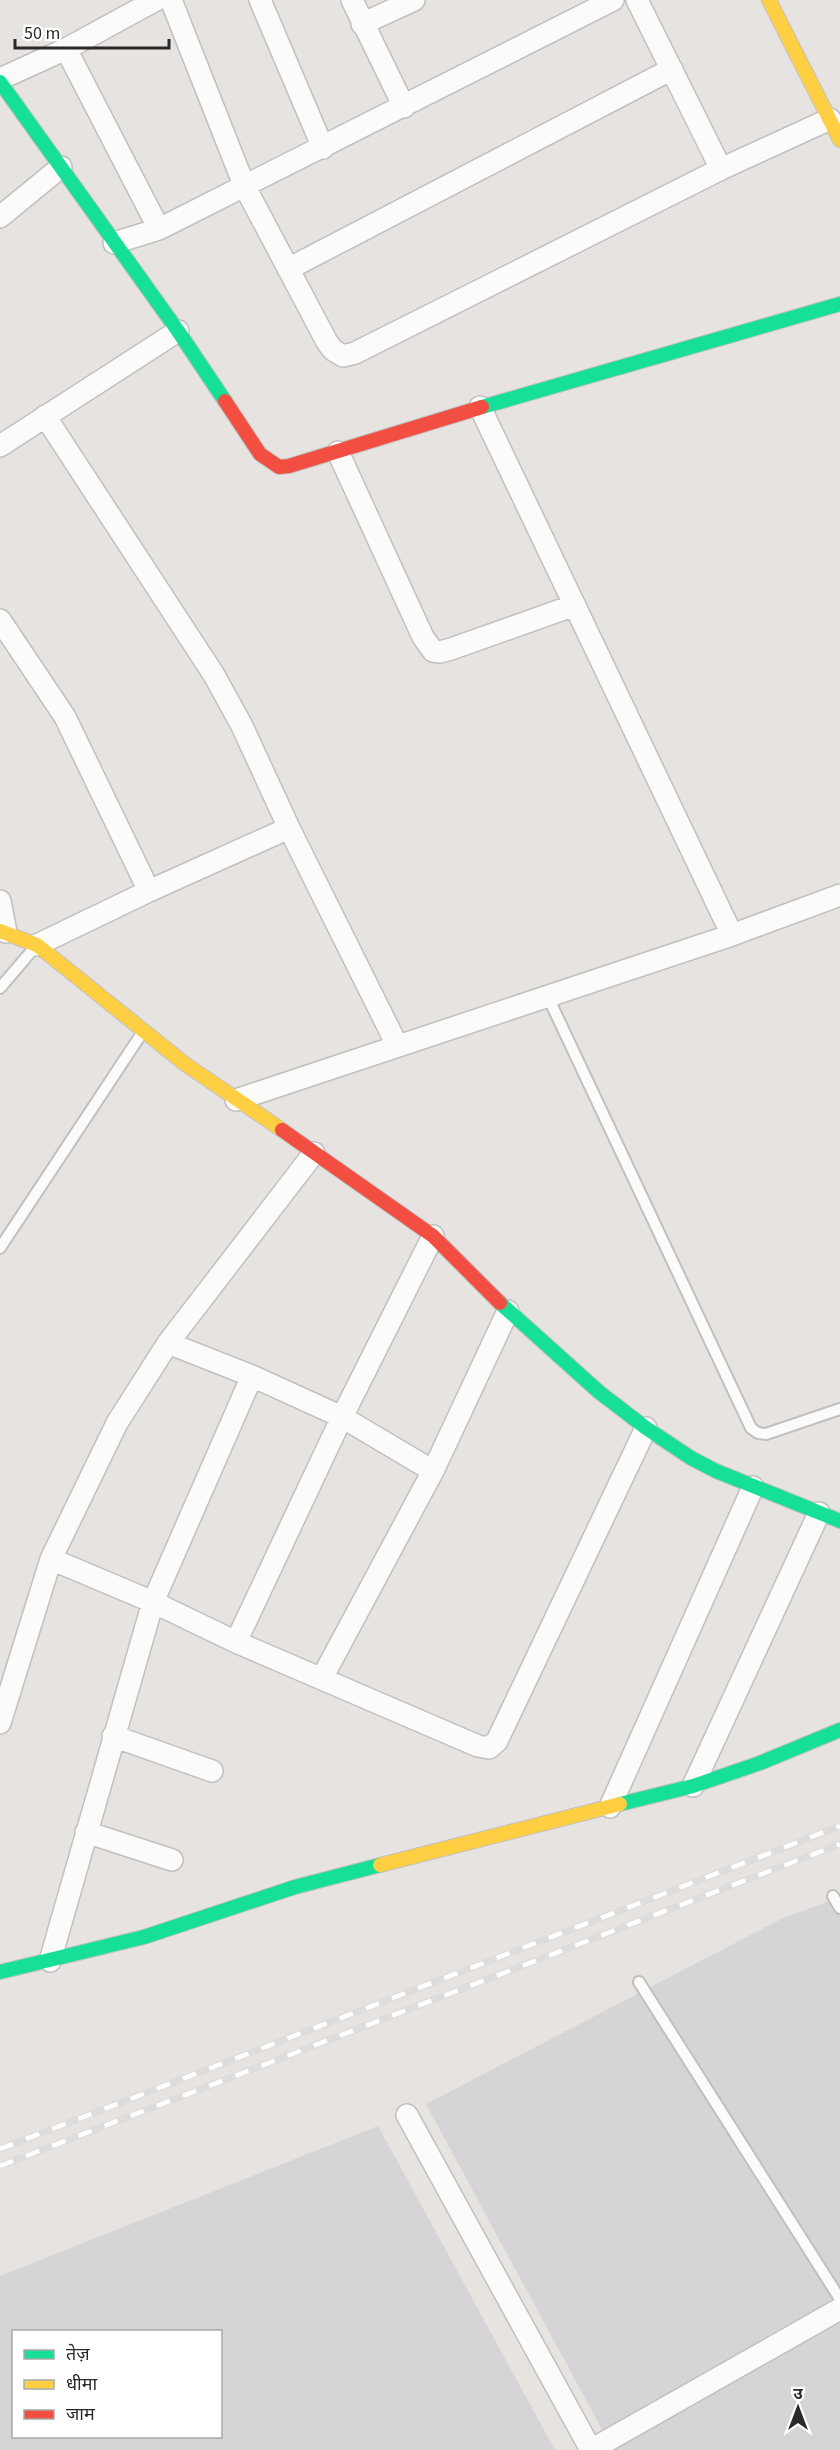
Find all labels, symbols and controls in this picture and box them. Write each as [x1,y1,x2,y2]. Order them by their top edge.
scale bar [15,12,170,50]
text: 50 m [24,21,60,46]
legend [12,2330,222,2438]
text: तेज़ [66,2342,90,2367]
text: धीमा [66,2372,97,2397]
north arrow [768,2378,828,2438]
text: उ [793,2383,803,2405]
text: जाम [66,2402,96,2427]

